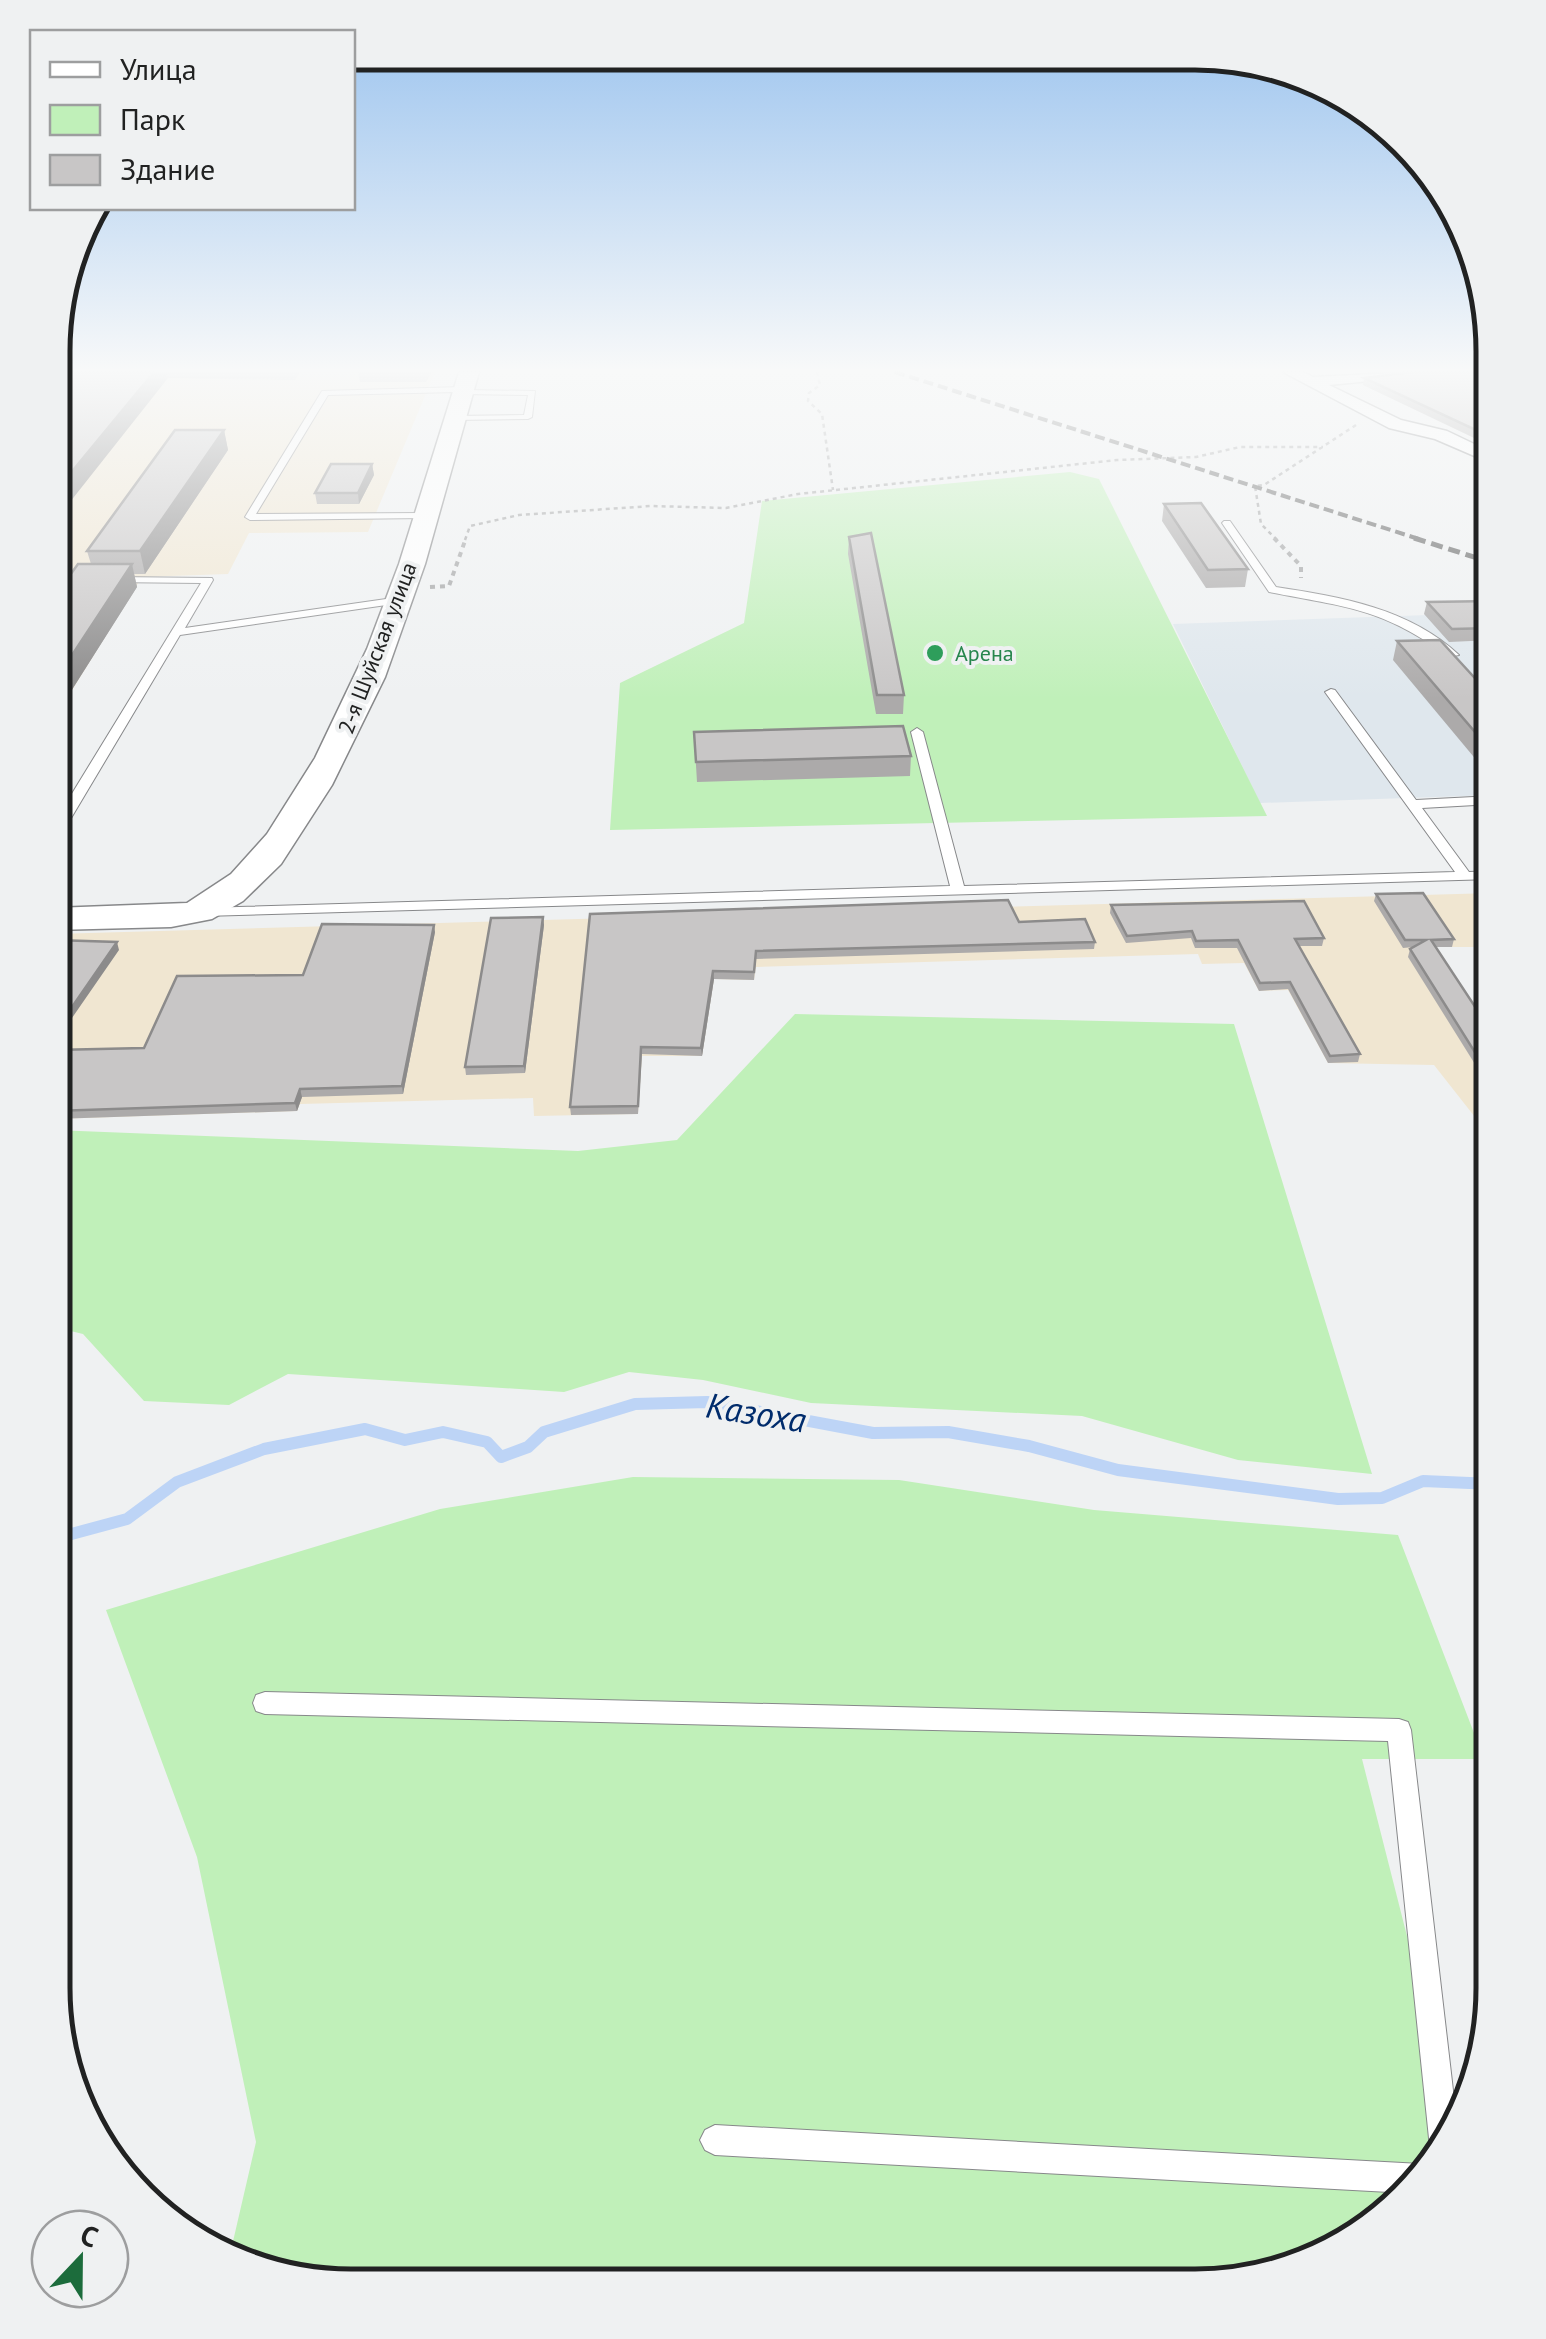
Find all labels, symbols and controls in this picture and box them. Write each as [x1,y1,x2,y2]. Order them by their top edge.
legend [30,30,355,210]
text: Улица [120,49,197,88]
text: Парк [120,99,186,138]
text: Здание [120,149,215,188]
street label: 2-я Шуйская улица [331,558,423,738]
place label: Арена [955,639,1014,667]
marker: Арена [924,642,946,664]
water label: Казоха [703,1381,809,1443]
north arrow [30,2209,130,2309]
text: С [75,2215,104,2255]

